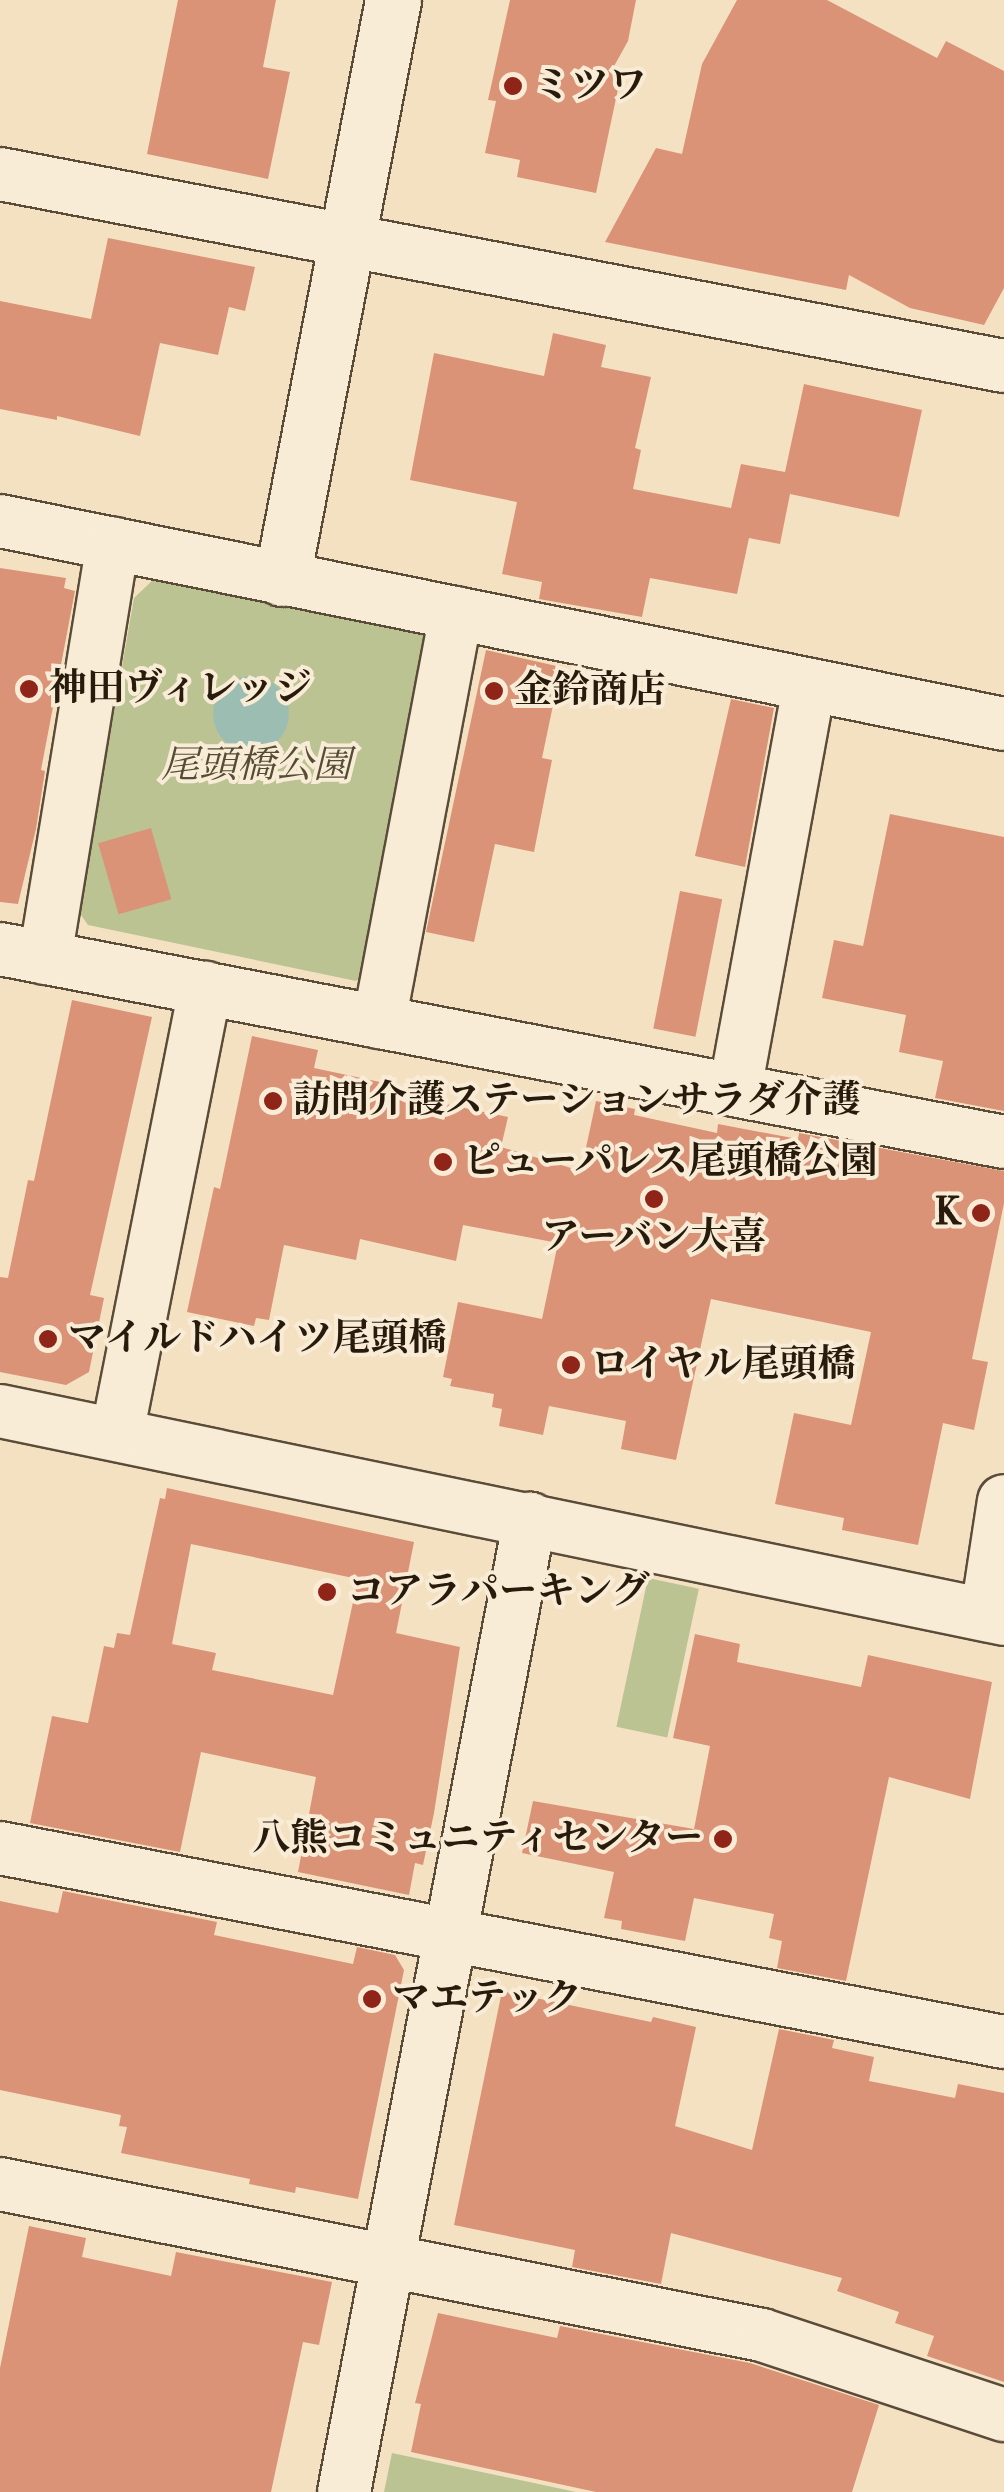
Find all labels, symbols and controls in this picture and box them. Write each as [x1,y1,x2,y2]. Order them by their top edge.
place label: ミツワ [533,63,647,109]
marker: ミツワ [502,75,524,97]
place label: 神田ヴィレッジ [49,666,315,712]
place label: 金鈴商店 [514,668,666,714]
marker: 神田ヴィレッジ [18,678,40,700]
marker: 金鈴商店 [483,680,505,702]
park label: 尾頭橋公園 [161,743,351,789]
place label: 訪問介護ステーションサラダ介護 [293,1078,863,1124]
marker: 訪問介護ステーションサラダ介護 [262,1090,284,1112]
place label: ピューパレス尾頭橋公園 [463,1139,881,1185]
marker: ピューパレス尾頭橋公園 [432,1151,454,1173]
marker: アーバン大喜 [643,1188,665,1210]
place label: K [934,1190,961,1236]
marker: K [970,1202,992,1224]
place label: アーバン大喜 [541,1215,767,1261]
place label: マイルドハイツ尾頭橋 [68,1316,448,1362]
marker: マイルドハイツ尾頭橋 [37,1328,59,1350]
place label: ロイヤル尾頭橋 [591,1342,857,1388]
marker: ロイヤル尾頭橋 [560,1354,582,1376]
place label: コアラパーキング [347,1569,651,1615]
marker: コアラパーキング [316,1581,338,1603]
place label: 八熊コミュニティセンター [247,1816,703,1862]
marker: 八熊コミュニティセンター [712,1828,734,1850]
place label: マエテック [392,1976,582,2022]
marker: マエテック [361,1988,383,2010]

